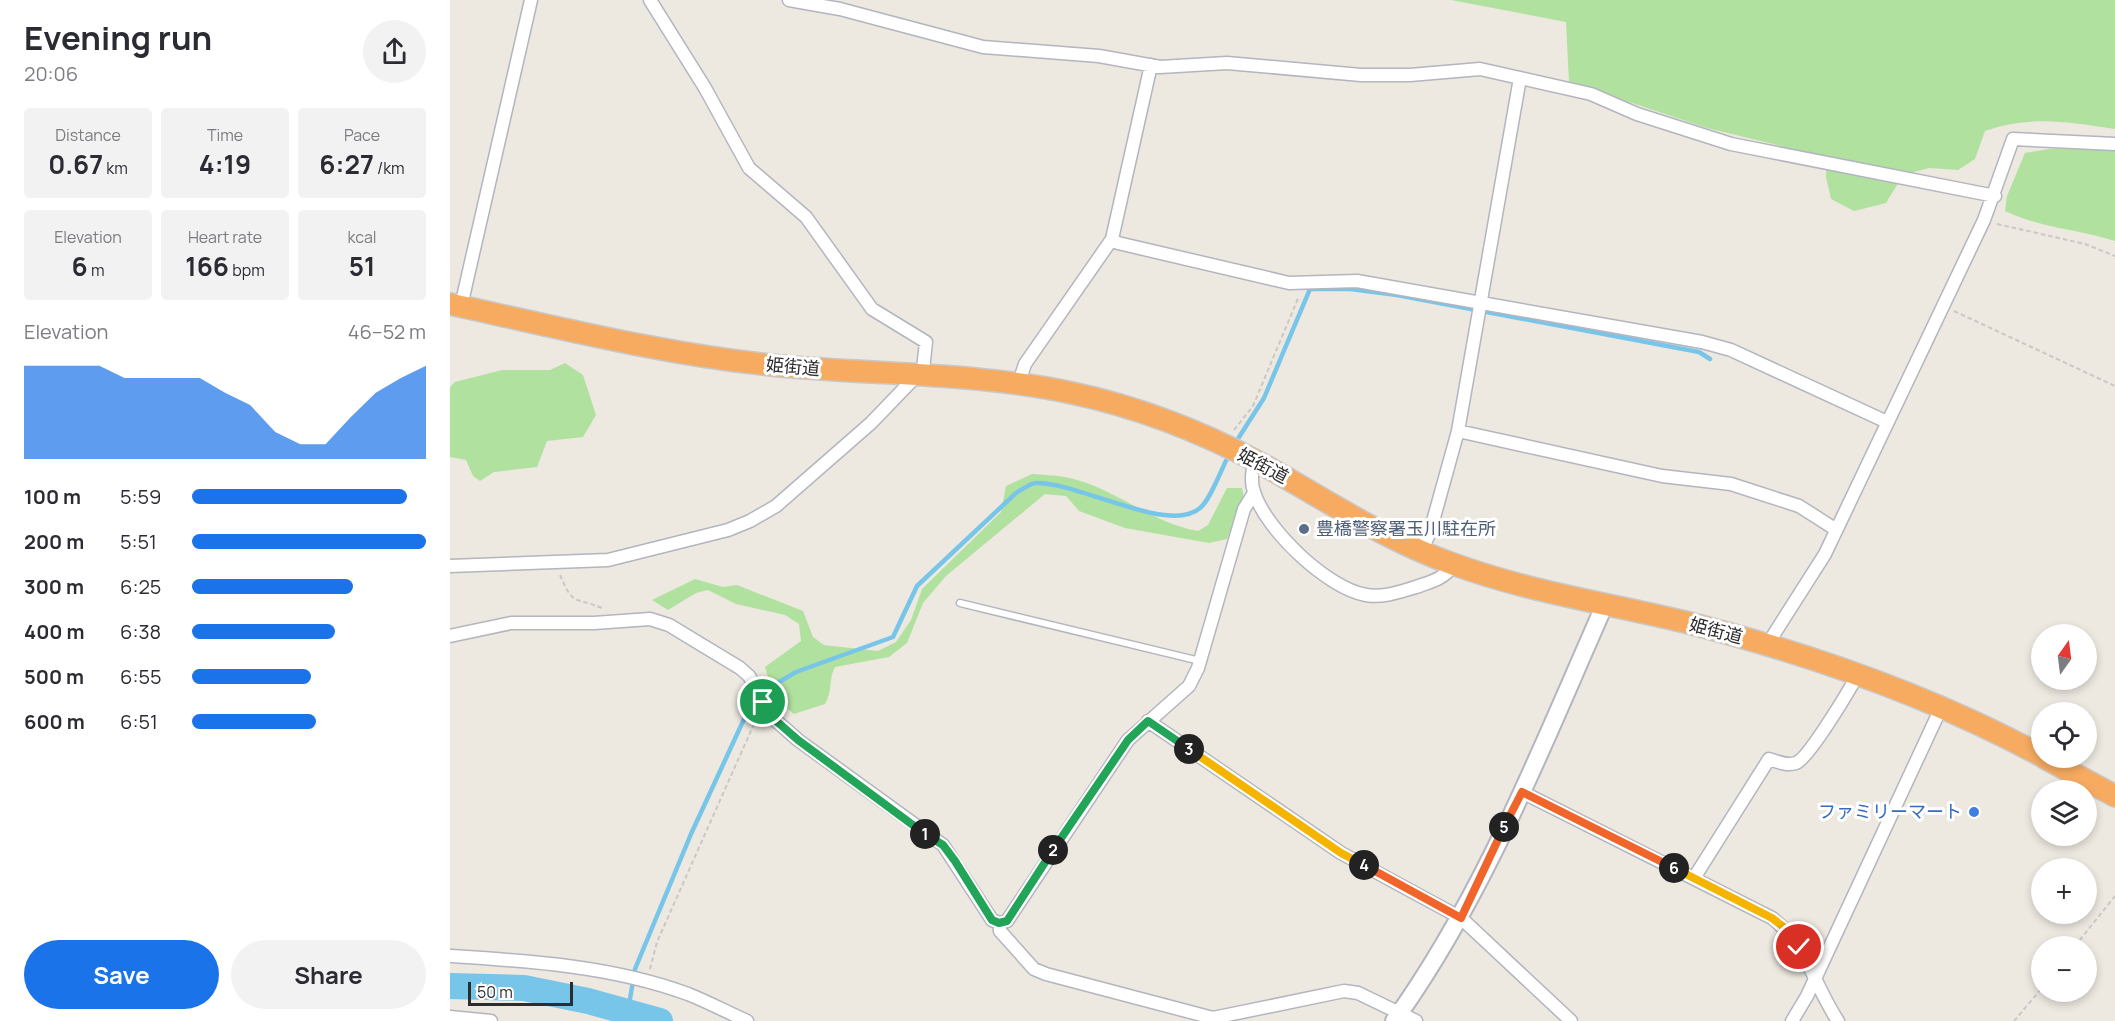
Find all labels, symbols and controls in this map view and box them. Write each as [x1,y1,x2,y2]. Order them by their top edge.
text: Evening run [24,15,212,60]
button: share [363,20,426,83]
text: 20:06 [24,60,78,87]
text: Distance [55,124,121,146]
text: Time [207,124,243,146]
text: Pace [344,124,380,146]
text: 0.67 [48,146,103,182]
text: 4:19 [199,146,251,182]
text: 6:27 [319,146,374,182]
text: km [103,157,128,179]
text: /km [374,157,405,179]
text: Elevation [54,226,122,248]
text: Heart rate [188,226,262,248]
text: kcal [347,226,377,248]
text: 6 [72,248,88,284]
text: 166 [185,248,229,284]
text: 51 [349,248,375,284]
text: m [88,259,104,281]
text: bpm [229,259,265,281]
text: Elevation [24,318,108,345]
text: 46–52 m [348,318,426,345]
street label: 姫街道 [765,352,821,380]
street label: 姫街道 [1234,442,1293,488]
text: 100 m [24,483,81,510]
text: 5:59 [120,483,162,510]
place label: 豊橋警察署玉川駐在所 [1316,516,1496,540]
marker: 豊橋警察署玉川駐在所 [1297,522,1311,536]
text: 200 m [24,528,84,555]
text: 5:51 [120,528,157,555]
text: 300 m [24,573,84,600]
text: 6:25 [120,573,161,600]
street label: 姫街道 [1687,611,1745,649]
text: 400 m [24,618,84,645]
text: 6:38 [120,618,161,645]
north arrow [2031,624,2097,690]
map controls [2031,624,2097,1002]
text: 500 m [24,663,84,690]
text: 6:55 [120,663,162,690]
pin [737,676,788,727]
icon: arrive [746,685,779,718]
button: locate [2031,702,2097,768]
text: 600 m [24,708,85,735]
text: 6:51 [120,708,158,735]
pin: 3 [1174,734,1204,764]
text: 3 [1184,738,1194,760]
button: layers [2031,780,2097,846]
place label: ファミリーマート [1818,799,1962,823]
marker: ファミリーマート [1967,805,1981,819]
pin: 5 [1489,812,1519,842]
text: 5 [1499,816,1509,838]
pin: 1 [910,819,940,849]
text: 1 [921,823,929,845]
pin: 2 [1038,835,1068,865]
text: 2 [1048,839,1058,861]
pin: 4 [1349,850,1379,880]
pin: 6 [1659,853,1689,883]
text: 4 [1359,854,1369,876]
text: 6 [1669,857,1679,879]
button: + [2031,858,2097,924]
pin [1773,921,1824,972]
icon: check [1782,930,1815,963]
button: − [2031,936,2097,1002]
button: Save [24,940,219,1009]
button: Share [231,940,426,1009]
scale bar [468,979,573,1006]
text: 50 m [477,981,513,1003]

